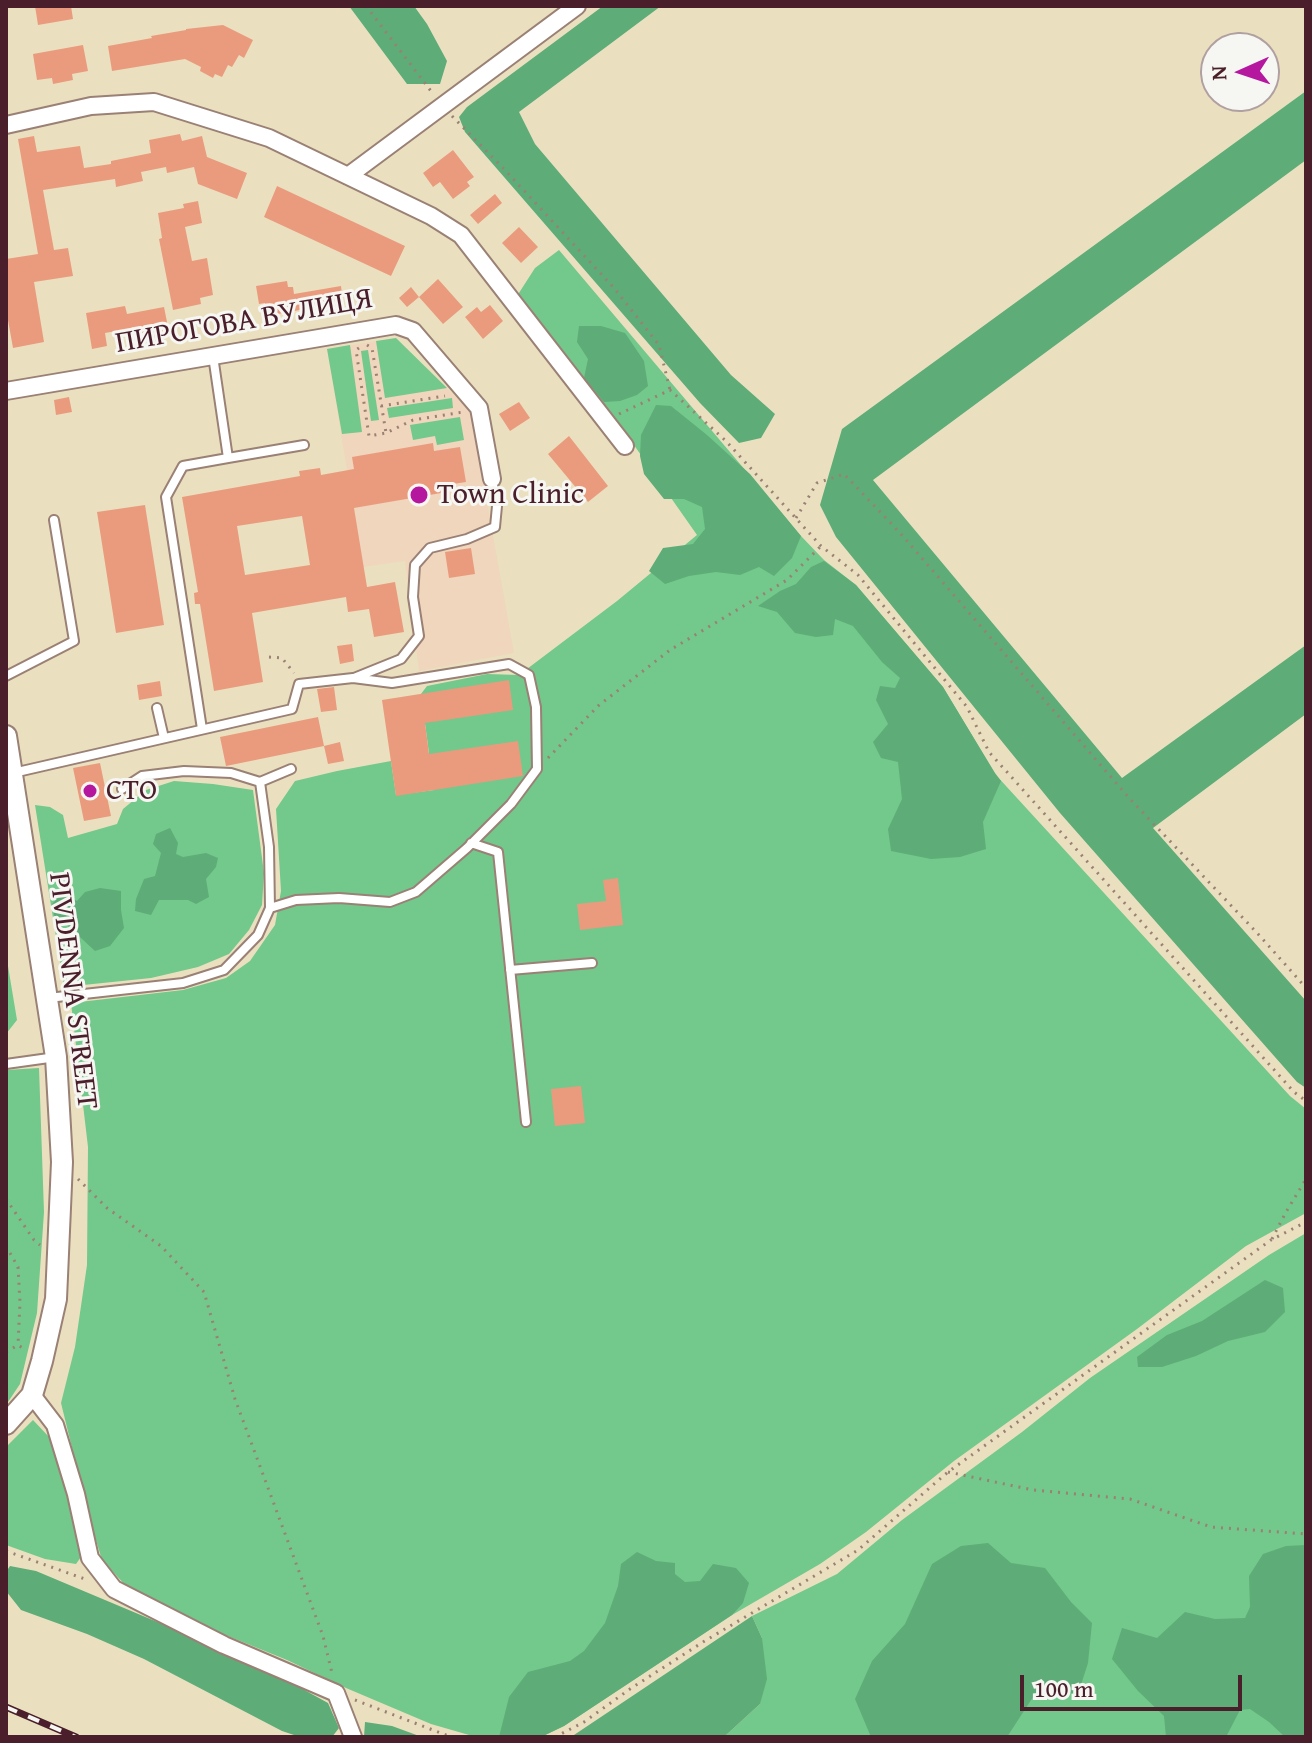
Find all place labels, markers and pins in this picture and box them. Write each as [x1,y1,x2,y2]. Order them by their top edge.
place label: Town Clinic [437,477,584,513]
marker: Town Clinic [408,484,430,506]
place label: СТО [106,773,157,809]
marker: СТО [81,782,99,800]

